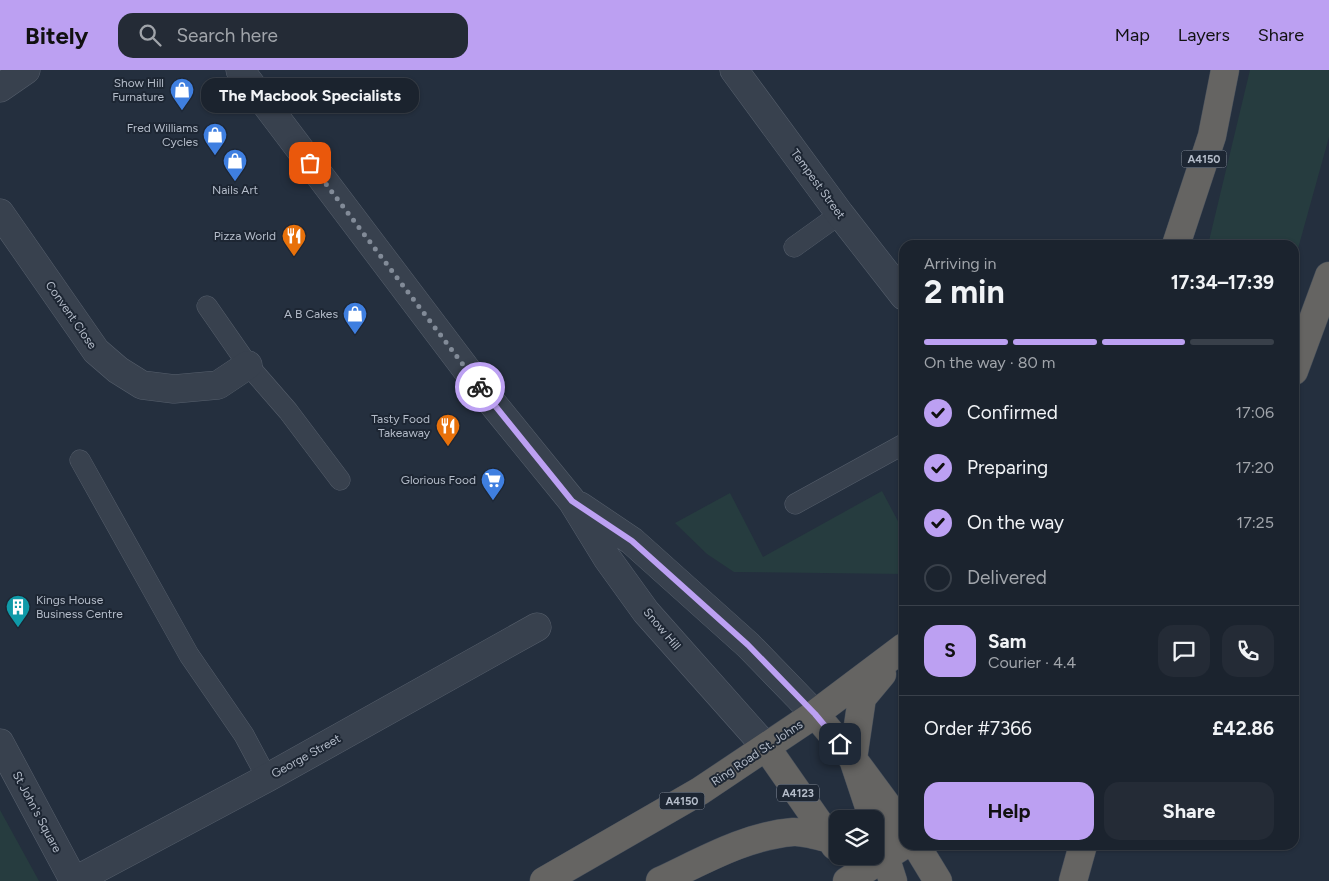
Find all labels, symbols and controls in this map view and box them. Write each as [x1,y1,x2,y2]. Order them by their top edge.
search box [118,13,468,58]
text: Bitely [25,21,88,50]
icon: search [136,21,164,49]
text: Search here [176,24,278,47]
text: Map [1115,24,1150,46]
text: Layers [1178,24,1230,46]
text: Share [1258,24,1304,46]
place label: Show Hill Furnature [112,76,164,104]
shop icon: Show Hill Furnature [169,77,195,111]
callout: The Macbook Specialists [201,78,419,113]
text: The Macbook Specialists [219,86,401,105]
place label: Fred Williams Cycles [127,121,198,149]
shop icon: Fred Williams Cycles [202,122,228,156]
pin [289,142,331,184]
street label: Tempest Street [788,146,848,222]
shop icon: Nails Art [222,148,248,182]
icon: bag [296,149,324,177]
road number: A4150 [1182,150,1226,168]
place label: Nails Art [212,183,259,197]
restaurant icon: Pizza World [281,223,307,257]
place label: Pizza World [214,229,276,243]
text: Arriving in [924,254,996,273]
text: 17:34–17:39 [1171,271,1274,294]
text: 2 min [924,273,1005,311]
street label: Convent Close [42,278,100,352]
shop icon: A B Cakes [342,301,368,335]
place label: A B Cakes [284,307,338,321]
text: On the way · 80 m [924,353,1055,372]
courier [455,362,505,412]
icon: bike [466,373,494,401]
icon: check [924,399,952,427]
text: Confirmed [967,401,1058,424]
text: 17:06 [1235,403,1274,422]
place label: Tasty Food Takeaway [371,412,431,440]
restaurant icon: Tasty Food Takeaway [435,413,461,447]
icon: check [924,454,952,482]
text: Preparing [967,456,1048,479]
text: 17:20 [1236,458,1274,477]
supermarket icon: Glorious Food [480,467,506,501]
place label: Glorious Food [401,473,476,487]
icon: check [924,509,952,537]
text: On the way [967,511,1064,534]
text: 17:25 [1237,513,1274,532]
text: Delivered [967,566,1047,589]
place label: Kings House Business Centre [36,593,123,621]
building icon: Kings House Business Centre [5,594,31,628]
street label: Snow Hill [640,605,684,653]
button: chat [1158,625,1210,677]
button: phone [1222,625,1274,677]
text: Sam [988,630,1026,653]
text: S [944,639,956,662]
text: Courier · 4.4 [988,653,1076,672]
street label: Ring Road St. Johns [709,717,806,789]
text: Order #7366 [924,717,1032,740]
text: £42.86 [1212,717,1274,740]
pin [819,723,861,765]
icon: home [826,730,854,758]
street label: George Street [269,731,343,781]
street label: St John's Square [10,769,65,855]
button: Help [924,782,1094,840]
button: Share [1104,782,1274,840]
road number: A4123 [777,784,819,801]
road number: A4150 [660,792,704,809]
map controls [829,810,884,865]
button: layers [829,810,884,865]

